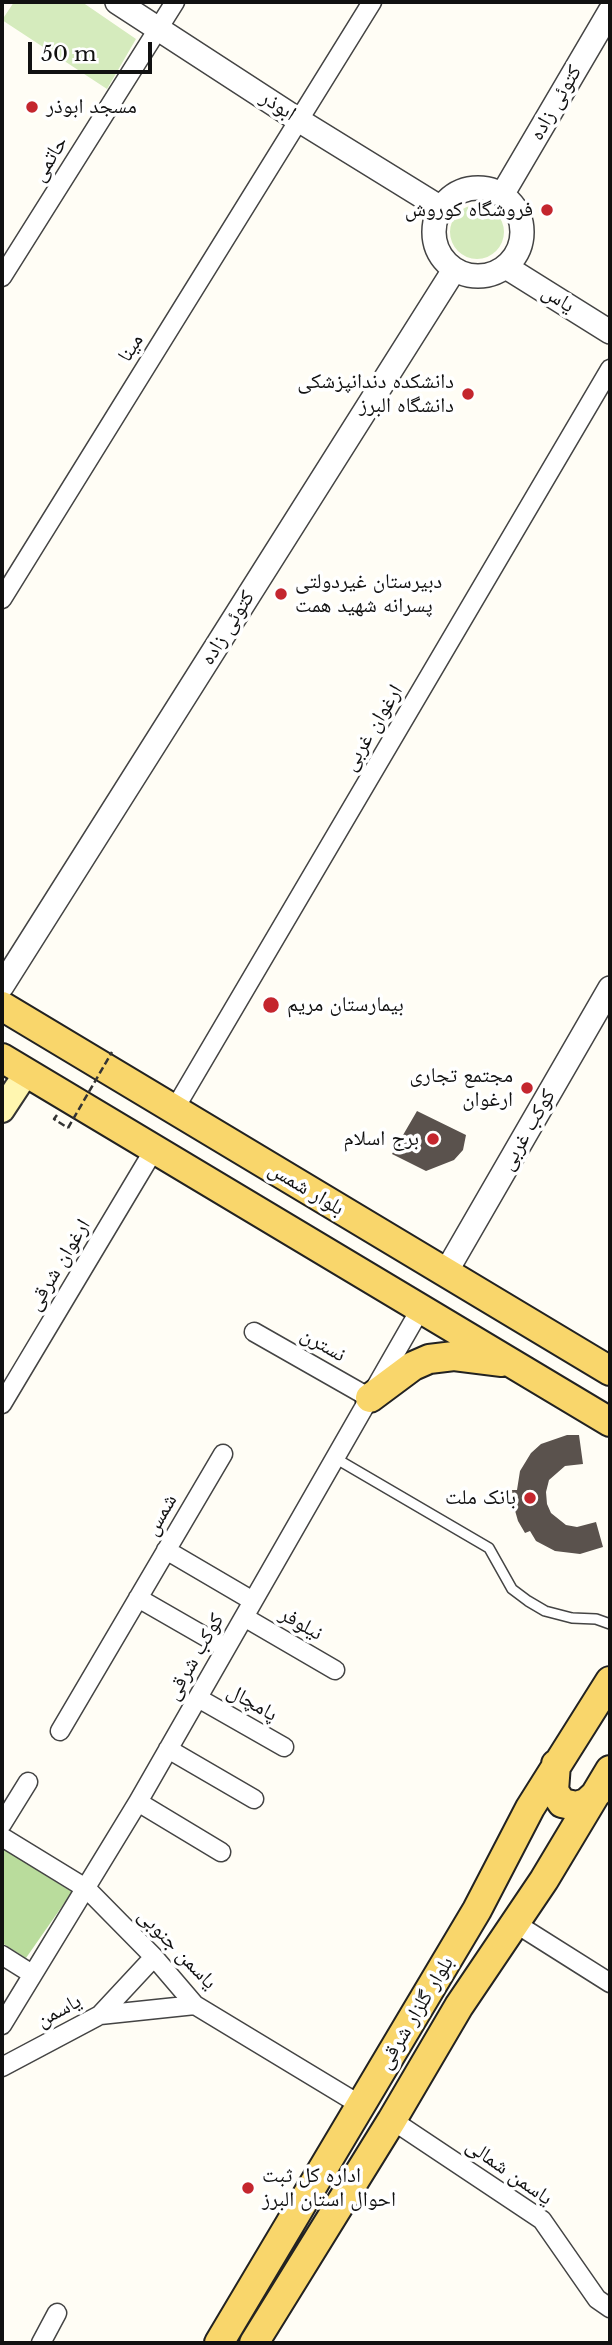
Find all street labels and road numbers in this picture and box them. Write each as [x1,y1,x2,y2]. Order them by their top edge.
street label: کتوئی زاده [524,61,588,145]
street label: ابوذر [255,85,301,127]
street label: حاتمی [26,132,74,186]
street label: یاس [537,279,579,319]
street label: مینا [113,329,149,367]
street label: کتوئی زاده [195,586,261,670]
street label: ارغوان غربی [337,680,409,776]
street label: کوکب غربی [495,1085,561,1175]
street label: بلوار شمس [264,1157,348,1221]
street label: ارغوان شرقی [22,1215,96,1315]
street label: نسترن [296,1322,350,1368]
street label: شمس [139,1490,183,1540]
street label: نیلوفر [275,1602,327,1646]
street label: کوکب شرقی [160,1609,230,1705]
street label: پامچال [222,1679,282,1727]
street label: یاسمن جنوبی [132,1903,222,1995]
street label: بلوار گلزار شرقی [373,1952,459,2074]
street label: یاسمن [32,1989,86,2033]
street label: یاسمن شمالی [461,2133,557,2211]

